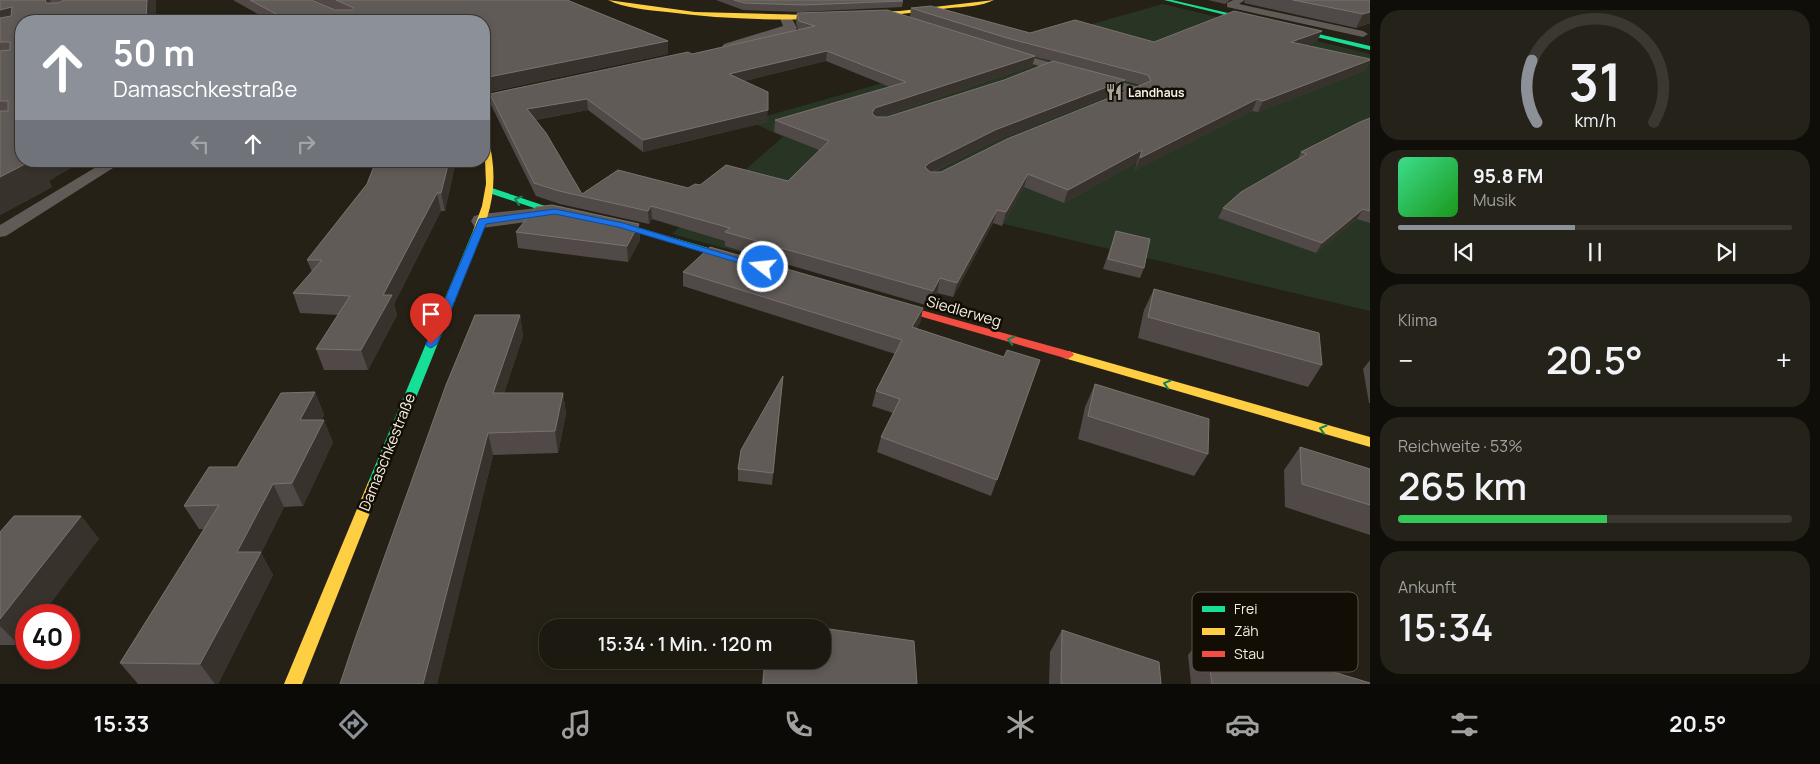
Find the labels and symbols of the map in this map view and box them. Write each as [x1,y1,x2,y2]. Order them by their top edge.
restaurant icon: Landhaus [1104,82,1124,102]
place label: Landhaus [1128,84,1185,101]
one-way arrow [514,195,523,205]
position arrow [736,240,788,292]
street label: Siedlerweg [924,290,1004,332]
pin [410,293,452,344]
one-way arrow [1007,335,1015,345]
one-way arrow [1163,380,1171,390]
street label: Damaschkestraße [354,390,420,514]
one-way arrow [1320,424,1328,434]
legend [1192,592,1358,672]
text: Frei [1234,599,1257,618]
speed limit sign: 40 [15,604,80,669]
text: Zäh [1234,621,1259,640]
text: Stau [1234,644,1264,663]

